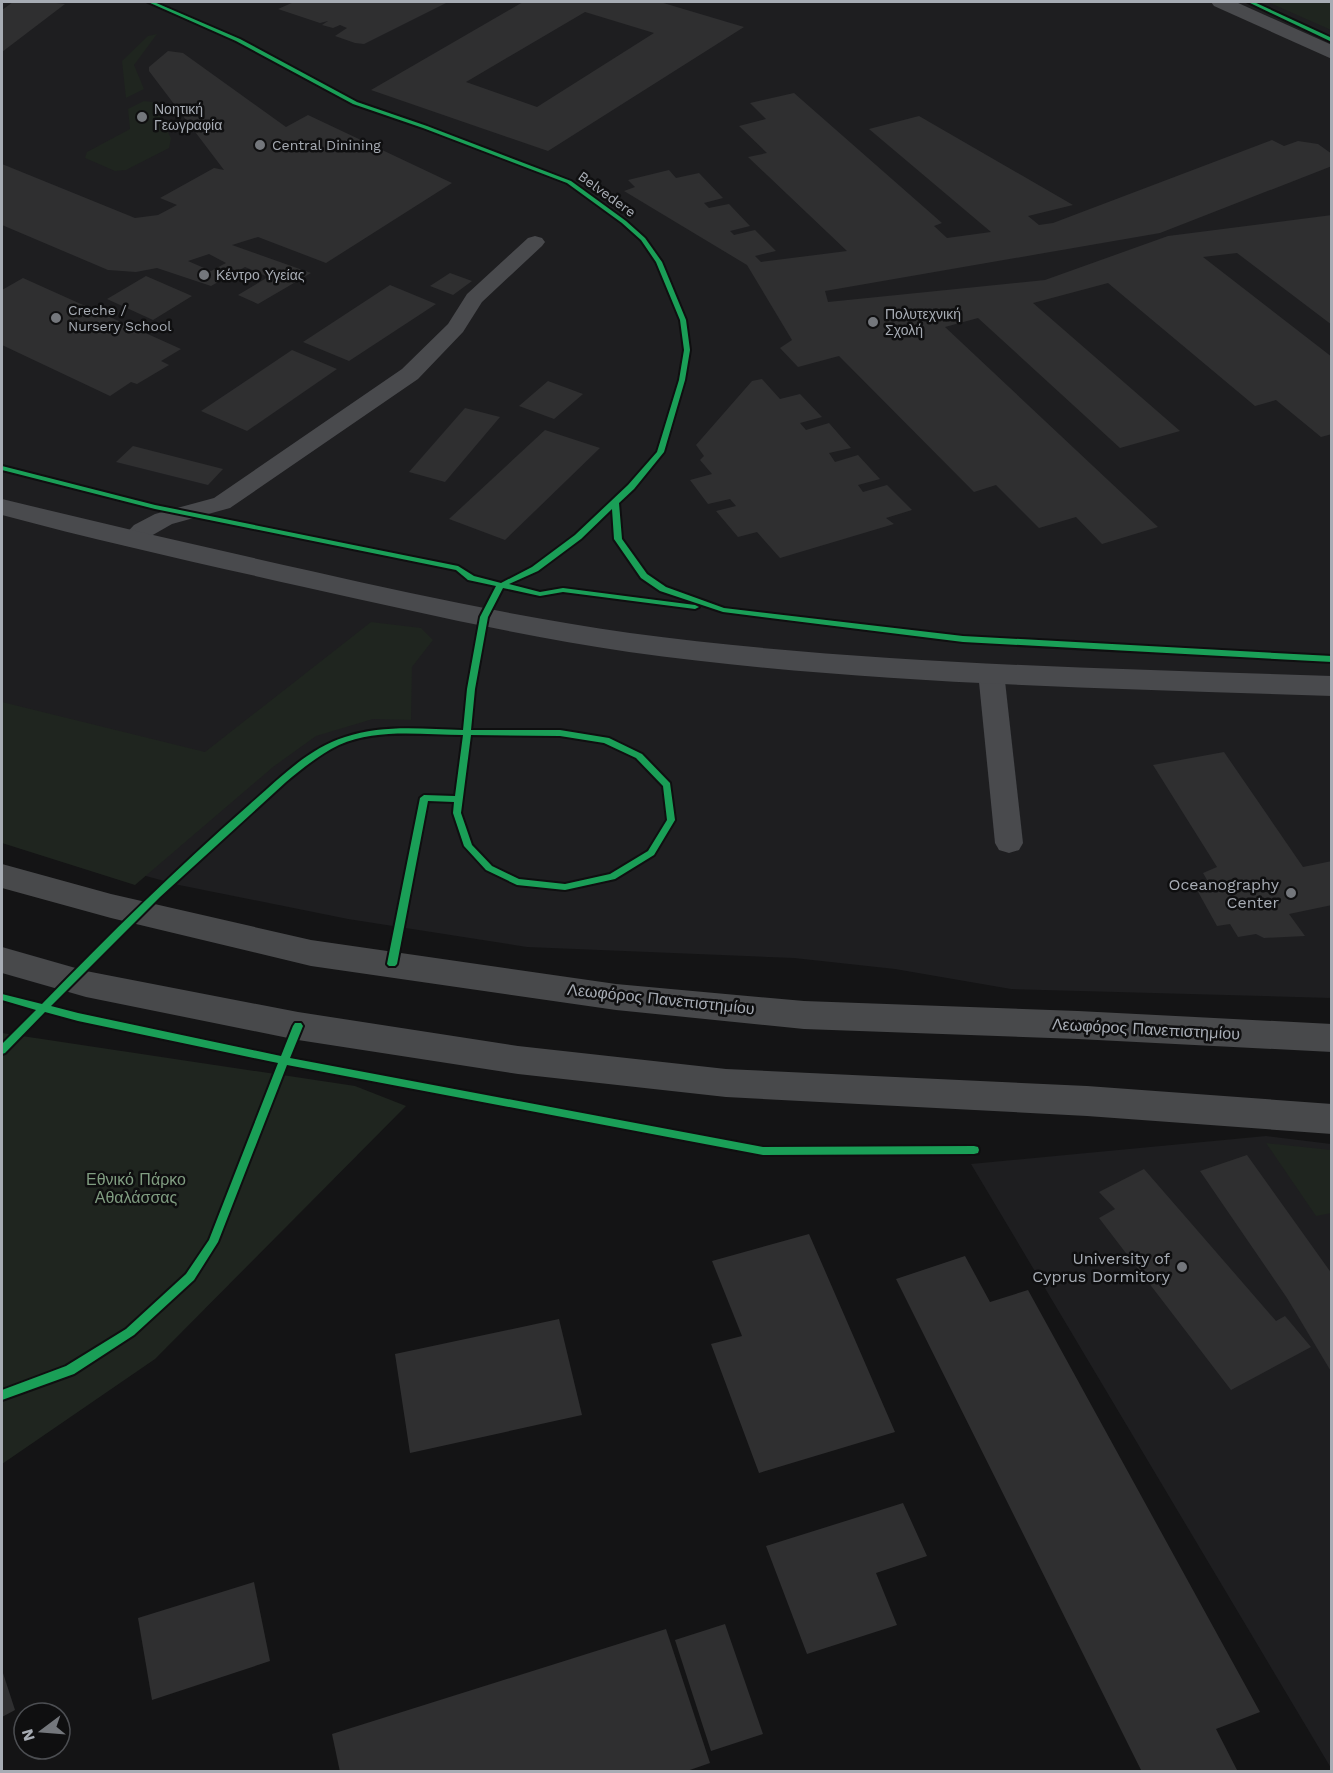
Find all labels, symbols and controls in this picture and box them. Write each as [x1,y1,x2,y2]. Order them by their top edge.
place label: Νοητική Γεωγραφία [154,101,222,133]
marker: Νοητική Γεωγραφία [135,110,149,124]
place label: Central Dinining [272,137,381,153]
marker: Central Dinining [253,138,267,152]
street label: Belvedere [575,168,639,220]
place label: Κέντρο Υγείας [216,267,305,283]
marker: Κέντρο Υγείας [197,268,211,282]
place label: Creche / Nursery School [68,302,172,334]
place label: Πολυτεχνική Σχολή [885,306,961,338]
marker: Creche / Nursery School [49,311,63,325]
marker: Πολυτεχνική Σχολή [866,315,880,329]
place label: Oceanography Center [1168,875,1280,912]
marker: Oceanography Center [1284,886,1298,900]
street label: Λεωφόρος Πανεπιστημίου [566,980,756,1018]
street label: Λεωφόρος Πανεπιστημίου [1051,1015,1241,1043]
park label: Εθνικό Πάρκο Αθαλάσσας [86,1170,186,1207]
place label: University of Cyprus Dormitory [1032,1249,1171,1286]
marker: University of Cyprus Dormitory [1175,1260,1189,1274]
north arrow [12,1701,72,1761]
text: N [17,1727,39,1743]

